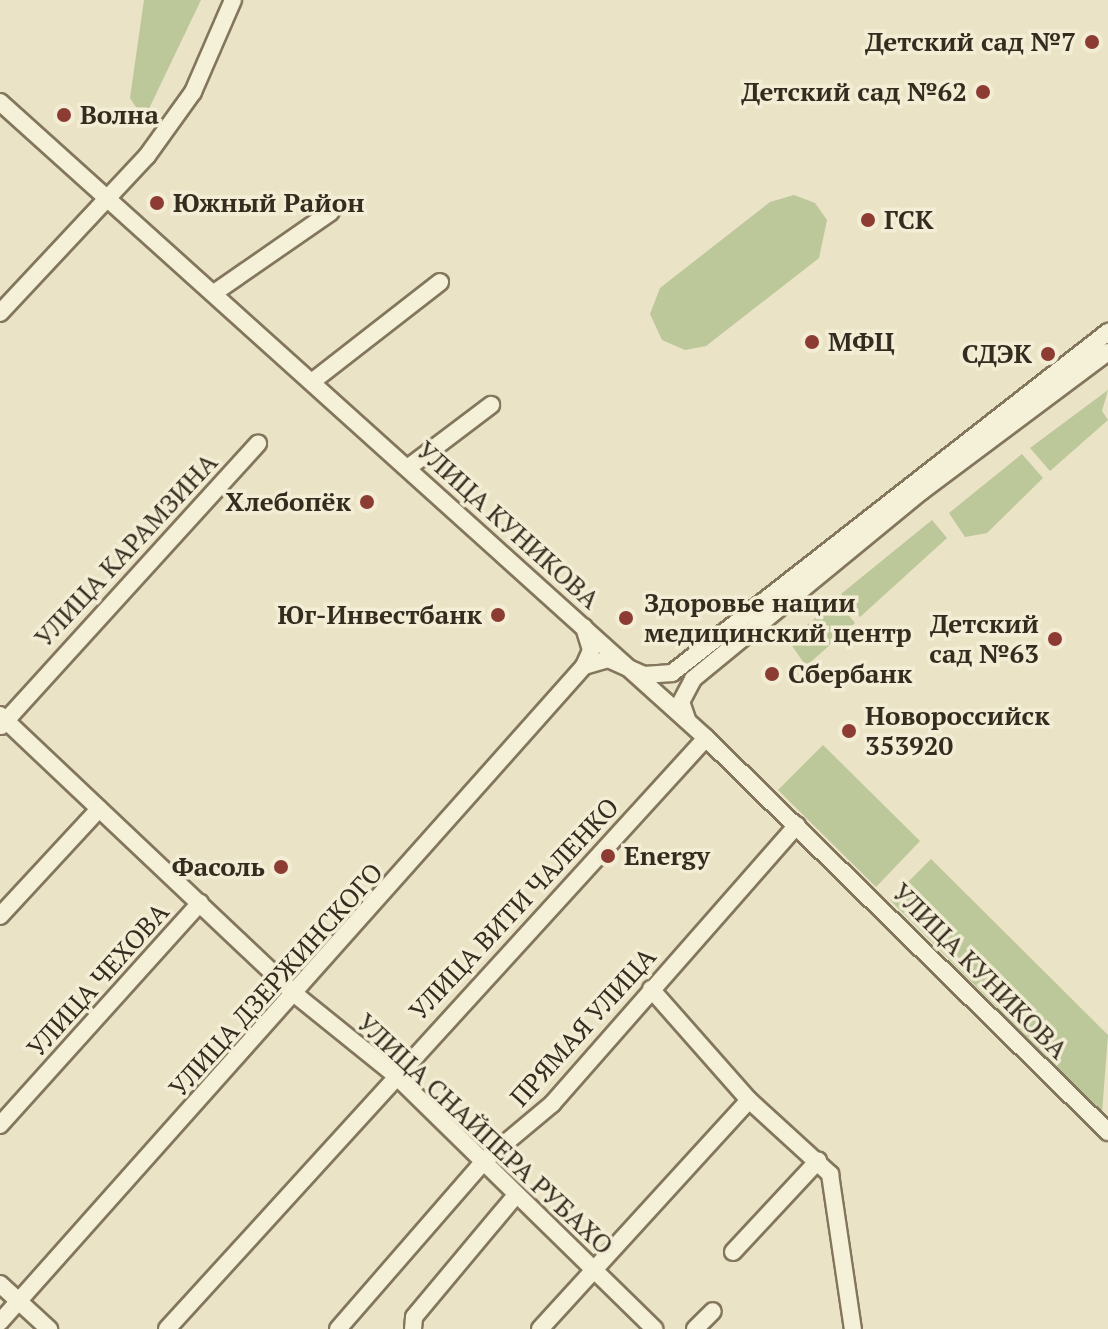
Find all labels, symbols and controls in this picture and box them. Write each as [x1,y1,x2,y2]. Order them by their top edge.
place label: Детский сад №7 [865,26,1076,58]
marker: Детский сад №7 [1083,33,1101,51]
place label: Детский сад №62 [741,76,967,108]
marker: Детский сад №62 [974,83,992,101]
place label: Волна [80,99,159,131]
marker: Волна [55,106,73,124]
place label: Южный Район [173,187,364,219]
marker: Южный Район [148,194,166,212]
place label: ГСК [884,204,934,236]
marker: ГСК [859,211,877,229]
place label: МФЦ [828,326,894,358]
marker: МФЦ [803,333,821,351]
place label: СДЭК [962,338,1032,370]
marker: СДЭК [1039,345,1057,363]
street label: УЛИЦА КУНИКОВА [410,434,606,616]
street label: УЛИЦА КАРАМЗИНА [28,447,224,653]
place label: Хлебопёк [225,486,351,518]
marker: Хлебопёк [358,493,376,511]
place label: Здоровье нации медицинский центр [644,587,912,648]
place label: Юг-Инвестбанк [278,599,482,631]
marker: Юг-Инвестбанк [489,606,507,624]
marker: Здоровье нации медицинский центр [615,607,637,629]
place label: Детский сад №63 [929,608,1039,670]
marker: Детский сад №63 [1046,630,1064,648]
place label: Сбербанк [788,658,912,690]
marker: Сбербанк [763,665,781,683]
place label: Новороссийск 353920 [865,700,1050,762]
marker: Новороссийск 353920 [840,722,858,740]
street label: УЛИЦА ВИТИ ЧАЛЕНКО [403,791,625,1027]
place label: Energy [624,840,710,872]
marker: Energy [599,847,617,865]
place label: Фасоль [172,851,265,883]
street label: УЛИЦА ДЗЕРЖИНСКОГО [163,856,389,1104]
marker: Фасоль [272,858,290,876]
street label: УЛИЦА КУНИКОВА [886,877,1074,1065]
street label: УЛИЦА ЧЕХОВА [21,896,175,1064]
street label: ПРЯМАЯ УЛИЦА [503,941,663,1113]
street label: УЛИЦА СНАЙПЕРА РУБАХО [350,1007,620,1261]

